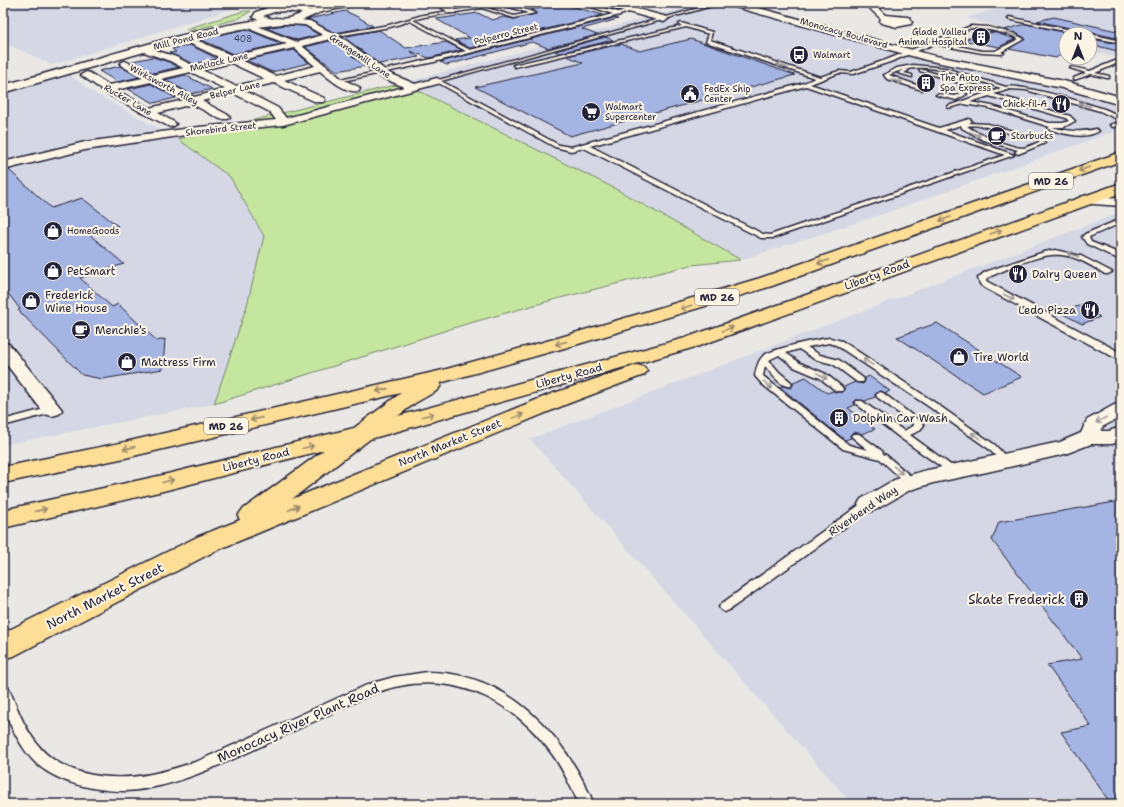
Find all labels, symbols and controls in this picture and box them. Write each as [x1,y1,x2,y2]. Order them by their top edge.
street label: Monocacy Boulevard [799,15,889,51]
street label: Polperro Street [473,20,539,48]
street label: Mill Pond Road [152,25,220,53]
place label: Glade Valley Animal Hospital [898,26,967,48]
building icon: Glade Valley Animal Hospital [970,26,992,48]
north arrow [1058,26,1098,66]
text: N [1074,29,1083,44]
street label: Grangemill Lane [327,31,393,81]
one-way arrow [1006,31,1019,38]
house number: 408 [234,33,252,45]
bus stop icon: Walmart [788,44,810,66]
street label: Matlock Lane [189,49,249,75]
place label: Walmart [813,49,851,61]
one-way arrow [776,61,788,69]
street label: Wirksworth Alley [128,62,200,108]
building icon: The Auto Spa Express [915,72,937,94]
place label: The Auto Spa Express [940,72,991,94]
one-way arrow [890,77,902,85]
street label: Belper Lane [209,78,261,102]
street label: Rucker Lane [102,81,154,119]
public building icon: FedEx Ship Center [679,83,701,105]
place label: FedEx Ship Center [704,83,751,105]
restaurant icon: Chick-fil-A [1050,93,1072,115]
place label: Chick-fil-A [1003,98,1047,110]
supermarket icon: Walmart Supercenter [580,101,602,123]
place label: Walmart Supercenter [605,101,656,123]
one-way arrow [1079,101,1092,108]
street label: Shorebird Street [185,119,257,139]
cafe icon: Starbucks [986,125,1008,147]
one-way arrow [969,130,981,138]
place label: Starbucks [1011,130,1053,142]
one-way arrow [1079,166,1091,174]
road number: MD 26 [1029,173,1073,189]
one-way arrow [939,216,952,223]
shop icon: HomeGoods [42,220,64,242]
place label: HomeGoods [67,225,120,237]
one-way arrow [990,228,1002,236]
one-way arrow [1067,251,1079,259]
street label: Liberty Road [842,256,912,294]
one-way arrow [817,259,829,267]
shop icon: PetSmart [42,260,64,282]
restaurant icon: Dairy Queen [1007,263,1029,285]
place label: PetSmart [67,264,116,279]
place label: Dairy Queen [1032,267,1097,282]
place label: Frederick Wine House [45,288,108,316]
road number: MD 26 [695,289,739,305]
shop icon: Frederick Wine House [20,290,42,312]
one-way arrow [1003,294,1015,301]
restaurant icon: Ledo Pizza [1079,299,1101,321]
place label: Ledo Pizza [1018,303,1076,318]
one-way arrow [679,304,692,311]
cafe icon: Menchie's [70,319,92,341]
place label: Menchie's [95,323,147,338]
one-way arrow [722,324,734,332]
one-way arrow [555,340,568,347]
shop icon: Tire World [948,346,970,368]
place label: Tire World [973,350,1029,365]
shop icon: Mattress Firm [116,351,138,373]
place label: Mattress Firm [141,355,216,370]
one-way arrow [863,358,874,367]
street label: Liberty Road [534,360,604,392]
one-way arrow [816,373,828,381]
one-way arrow [763,380,774,389]
one-way arrow [376,386,389,394]
building icon: Dolphin Car Wash [828,407,850,429]
one-way arrow [421,411,434,418]
one-way arrow [511,411,523,419]
place label: Dolphin Car Wash [853,411,948,426]
street label: North Market Street [396,415,504,471]
one-way arrow [250,416,263,423]
one-way arrow [1095,417,1107,425]
road number: MD 26 [204,418,248,434]
one-way arrow [970,432,981,440]
one-way arrow [301,443,314,450]
street label: Liberty Road [221,444,291,476]
one-way arrow [123,445,136,453]
one-way arrow [893,465,903,475]
one-way arrow [161,477,174,485]
street label: Riverbend Way [826,482,900,540]
one-way arrow [287,503,299,511]
one-way arrow [34,506,47,514]
street label: North Market Street [43,559,167,633]
building icon: Skate Frederick [1068,588,1090,610]
place label: Skate Frederick [968,591,1065,608]
street label: Monocacy River Plant Road [214,680,382,766]

